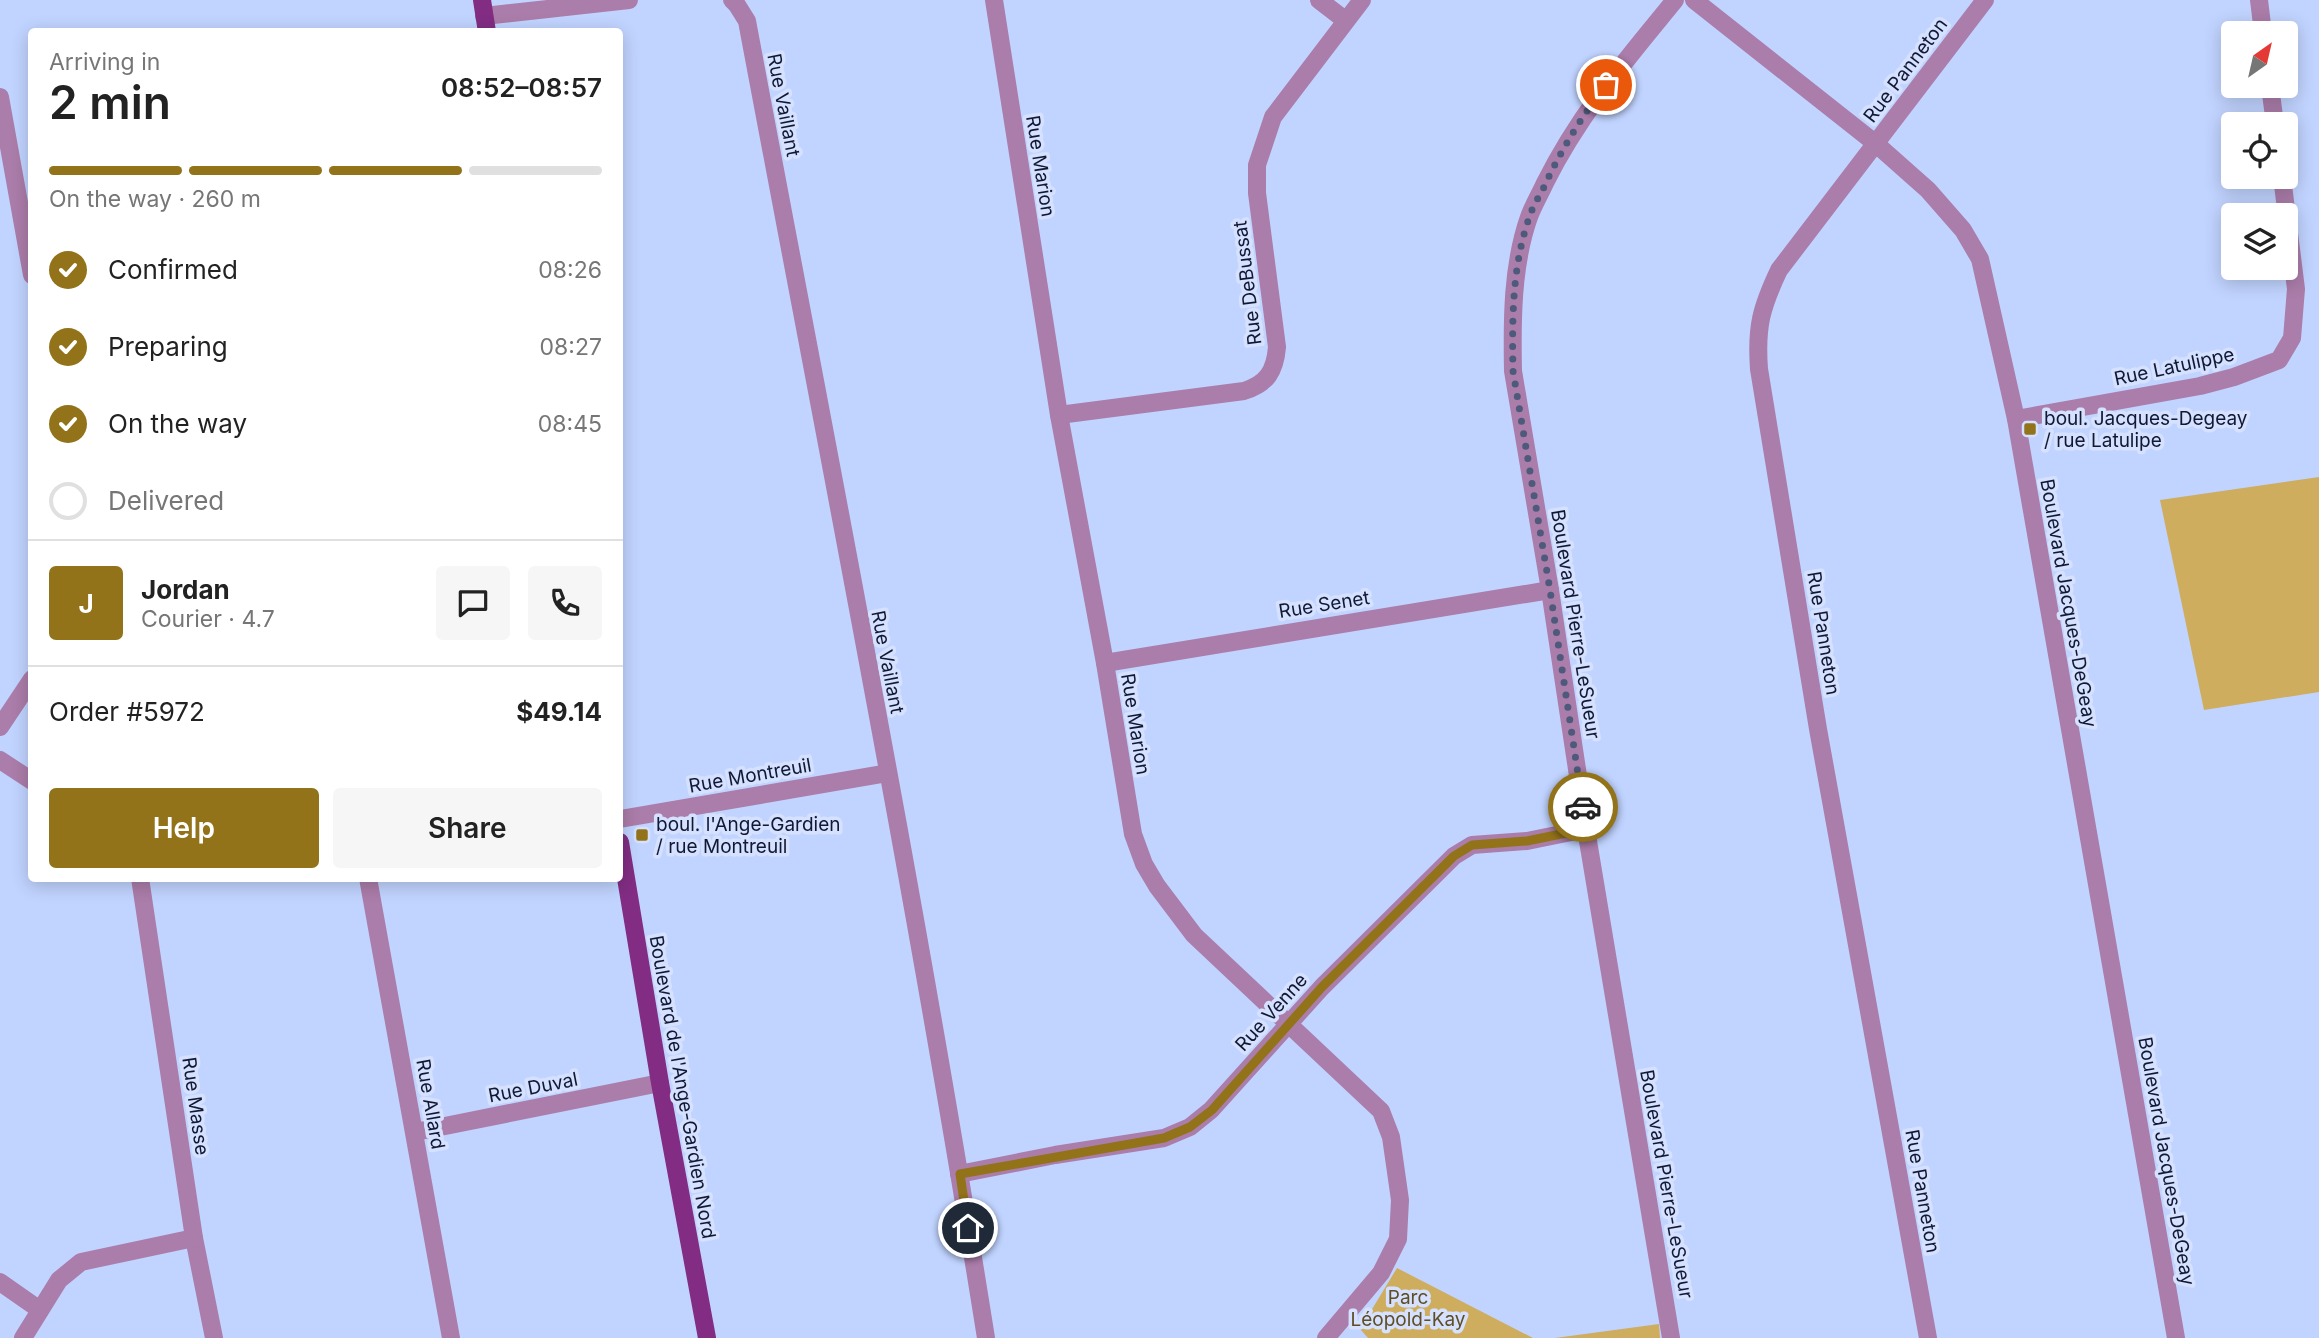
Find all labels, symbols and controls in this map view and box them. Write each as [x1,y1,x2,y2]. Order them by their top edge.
street label: Rue Panneton [1859,14,1952,127]
north arrow [2221,21,2298,98]
map controls [2221,21,2298,280]
text: Arriving in [49,48,160,76]
street label: Rue Vaillant [762,52,805,159]
pin [1576,55,1636,115]
icon: bag [1587,66,1625,104]
text: 08:52–08:57 [441,72,602,103]
text: 2 min [49,74,171,130]
button: locate [2221,112,2298,189]
street label: Rue Marion [1021,114,1060,218]
text: On the way · 260 m [49,185,261,213]
button: layers [2221,203,2298,280]
street label: Rue DeBussat [1228,219,1267,347]
icon: check [49,251,87,289]
text: Confirmed [108,254,238,285]
text: 08:26 [538,256,602,284]
icon: check [49,328,87,366]
text: Preparing [108,331,228,362]
text: 08:27 [540,333,602,361]
street label: Rue Latulippe [2112,343,2236,390]
icon: check [49,405,87,443]
place label: boul. Jacques-Degeay / rue Latulipe [2044,407,2248,452]
text: On the way [108,408,247,439]
text: 08:45 [538,410,602,438]
marker: boul. Jacques-Degeay / rue Latulipe [2022,421,2038,437]
street label: Boulevard Jacques-DeGeay [2035,477,2102,729]
text: Delivered [108,485,224,516]
street label: Boulevard Pierre-LeSueur [1546,508,1605,740]
button: chat [436,566,510,640]
button: phone [528,566,602,640]
street label: Rue Panneton [1802,570,1845,697]
text: Jordan [141,574,230,605]
street label: Rue Senet [1277,586,1371,623]
text: J [78,588,94,619]
text: Courier · 4.7 [141,605,275,633]
street label: Rue Vaillant [866,609,909,716]
street label: Rue Marion [1116,672,1155,776]
text: Order #5972 [49,696,205,727]
text: $49.14 [516,696,602,727]
street label: Rue Montreuil [687,753,813,798]
courier [1548,772,1618,842]
button: Help [49,788,319,868]
button: Share [333,788,602,868]
icon: car [1564,788,1602,826]
place label: boul. l'Ange-Gardien / rue Montreuil [656,813,841,858]
marker: boul. l'Ange-Gardien / rue Montreuil [634,827,650,843]
street label: Boulevard de l'Ange-Gardien Nord [644,934,721,1241]
street label: Rue Venne [1230,969,1312,1056]
street label: Boulevard Jacques-DeGeay [2133,1035,2200,1287]
street label: Rue Masse [177,1056,214,1157]
street label: Rue Allard [411,1057,450,1151]
street label: Rue Duval [486,1068,580,1107]
street label: Boulevard Pierre-LeSueur [1635,1068,1698,1300]
street label: Rue Panneton [1900,1128,1945,1255]
pin [938,1198,998,1258]
icon: home [949,1209,987,1247]
park label: Parc Léopold-Kay [1350,1286,1466,1331]

